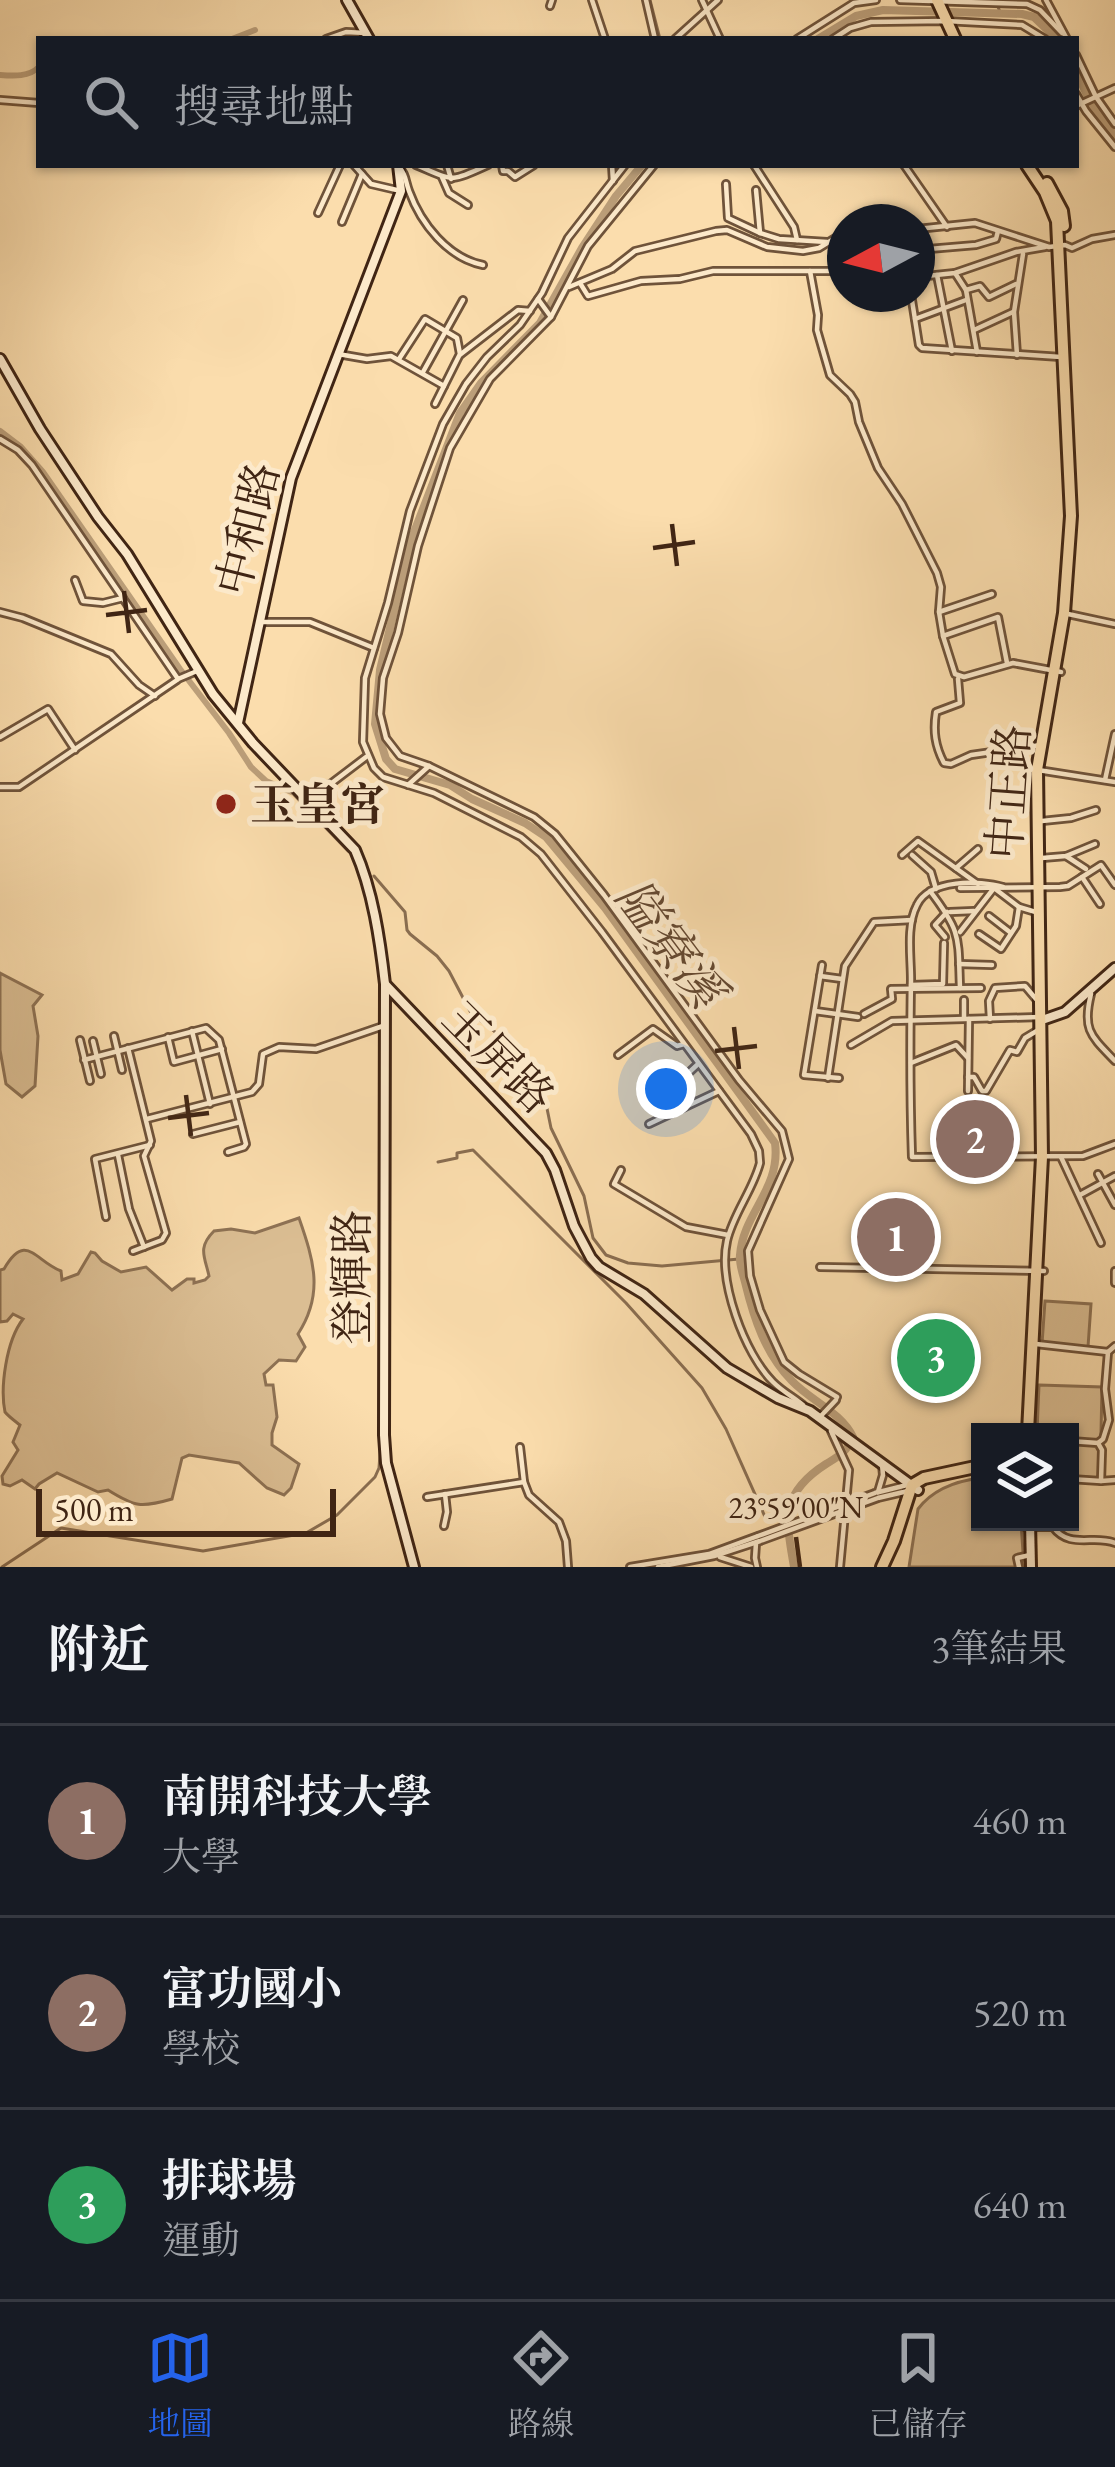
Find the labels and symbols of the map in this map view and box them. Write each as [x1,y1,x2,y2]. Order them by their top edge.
north arrow [827,204,935,312]
street label: 中和路 [203,456,291,602]
street label: 中正路 [974,723,1042,861]
place label: 玉皇宮 [250,775,385,833]
marker: 玉皇宮 [213,791,239,817]
water label: 隘寮溪 [603,867,742,1023]
street label: 玉屏路 [431,989,567,1125]
your location [636,1059,696,1119]
pin: 2 [936,1094,1014,1184]
pin: 1 [857,1192,935,1282]
street label: 登輝路 [322,1209,380,1345]
pin: 3 [897,1313,975,1403]
scale bar [36,1483,336,1536]
text: 23°59'00"N [729,1488,864,1527]

